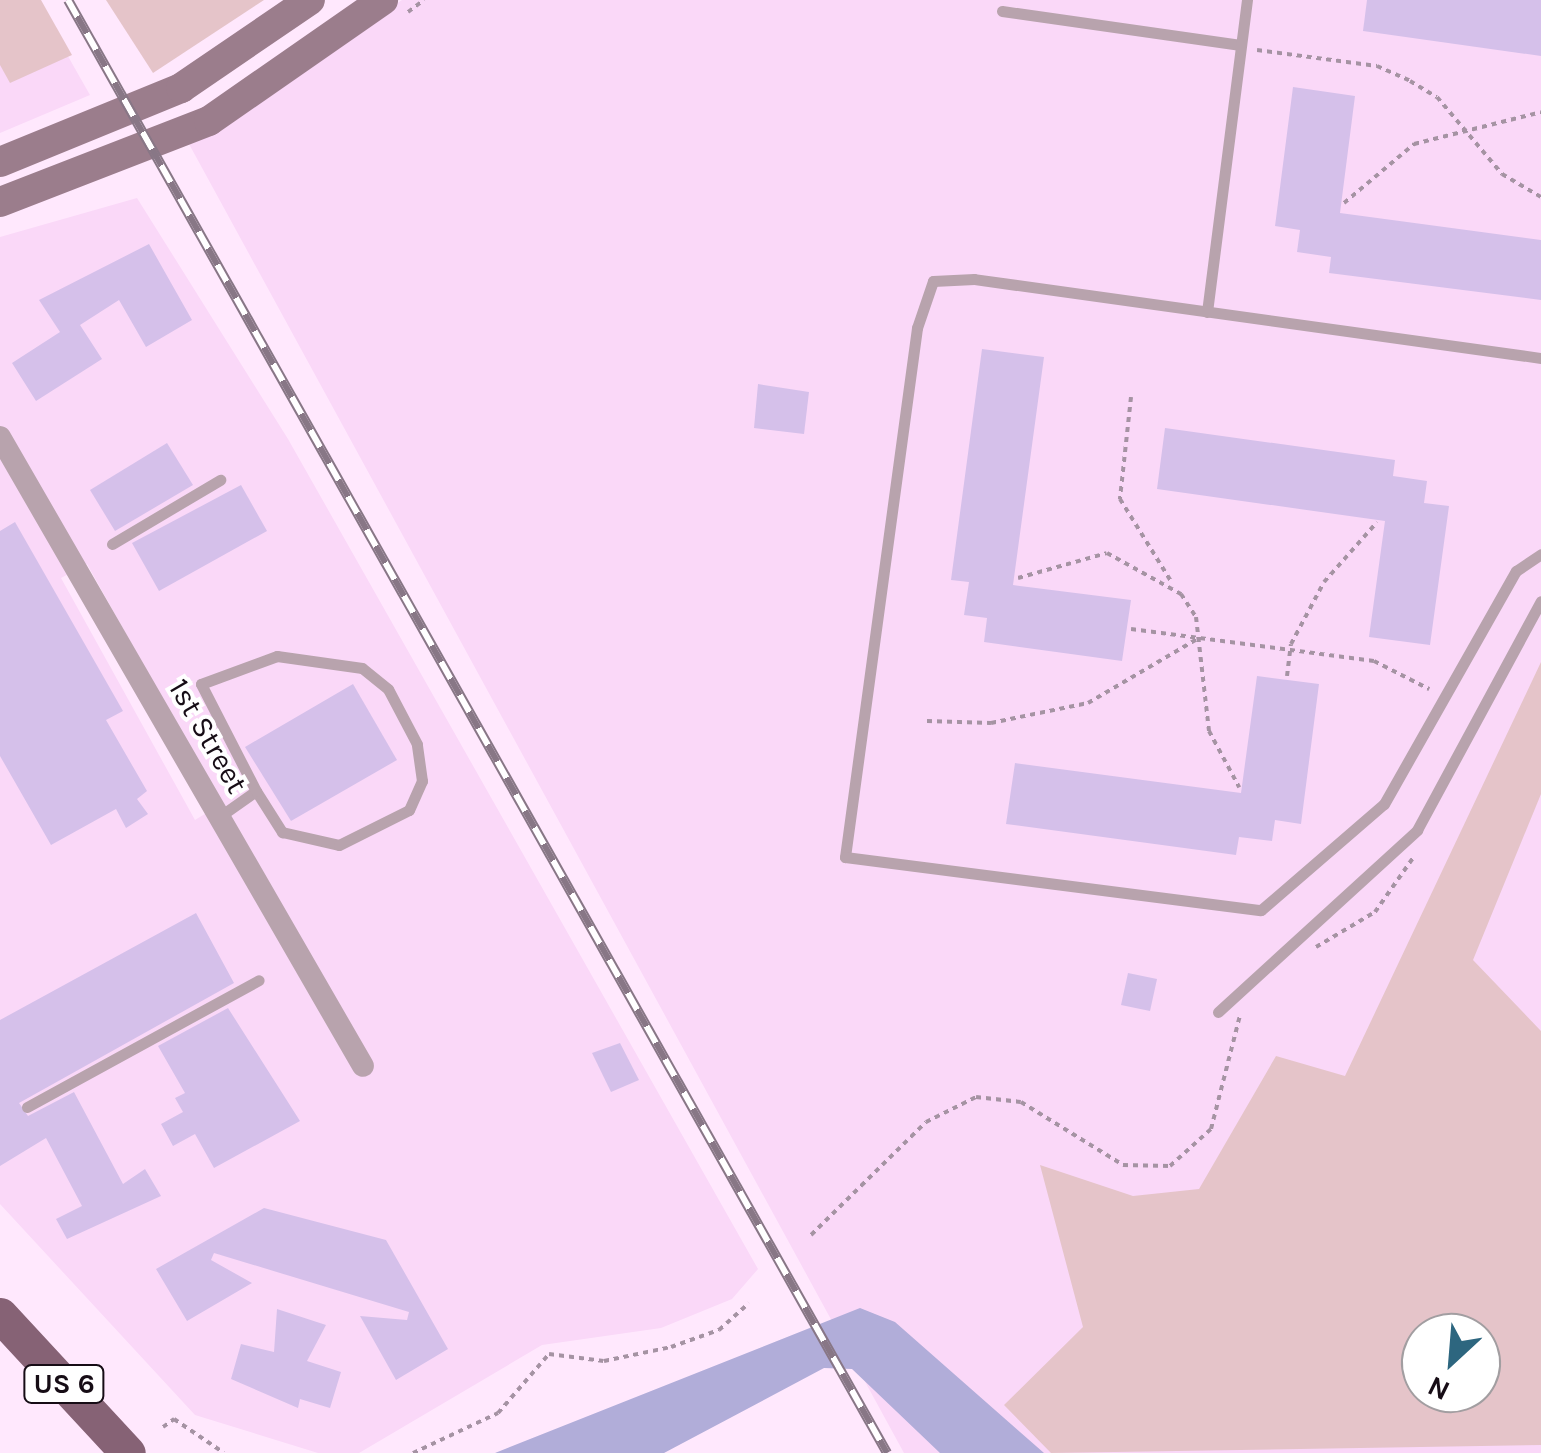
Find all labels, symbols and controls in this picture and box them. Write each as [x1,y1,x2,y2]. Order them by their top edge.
street label: 1st Street [161,672,255,800]
north arrow [1401,1313,1501,1413]
road number: US 6 [22,1361,106,1407]
text: N [1422,1369,1455,1408]

